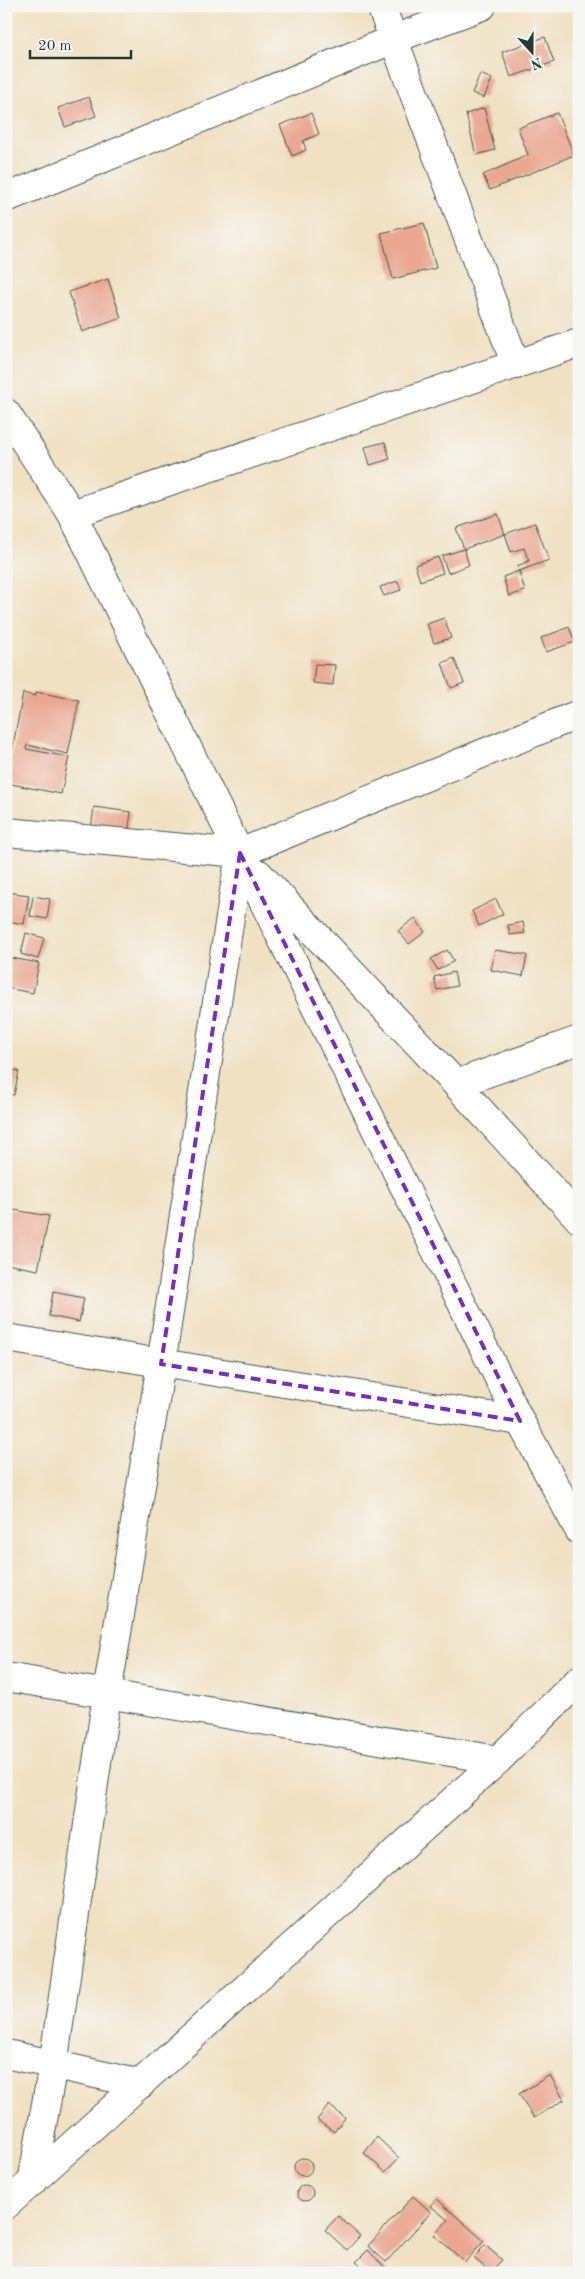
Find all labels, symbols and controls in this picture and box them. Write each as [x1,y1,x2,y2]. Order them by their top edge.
scale bar [30,28,131,60]
north arrow [508,28,558,78]
text: 20 m [38,39,72,54]
text: N [529,55,544,72]

